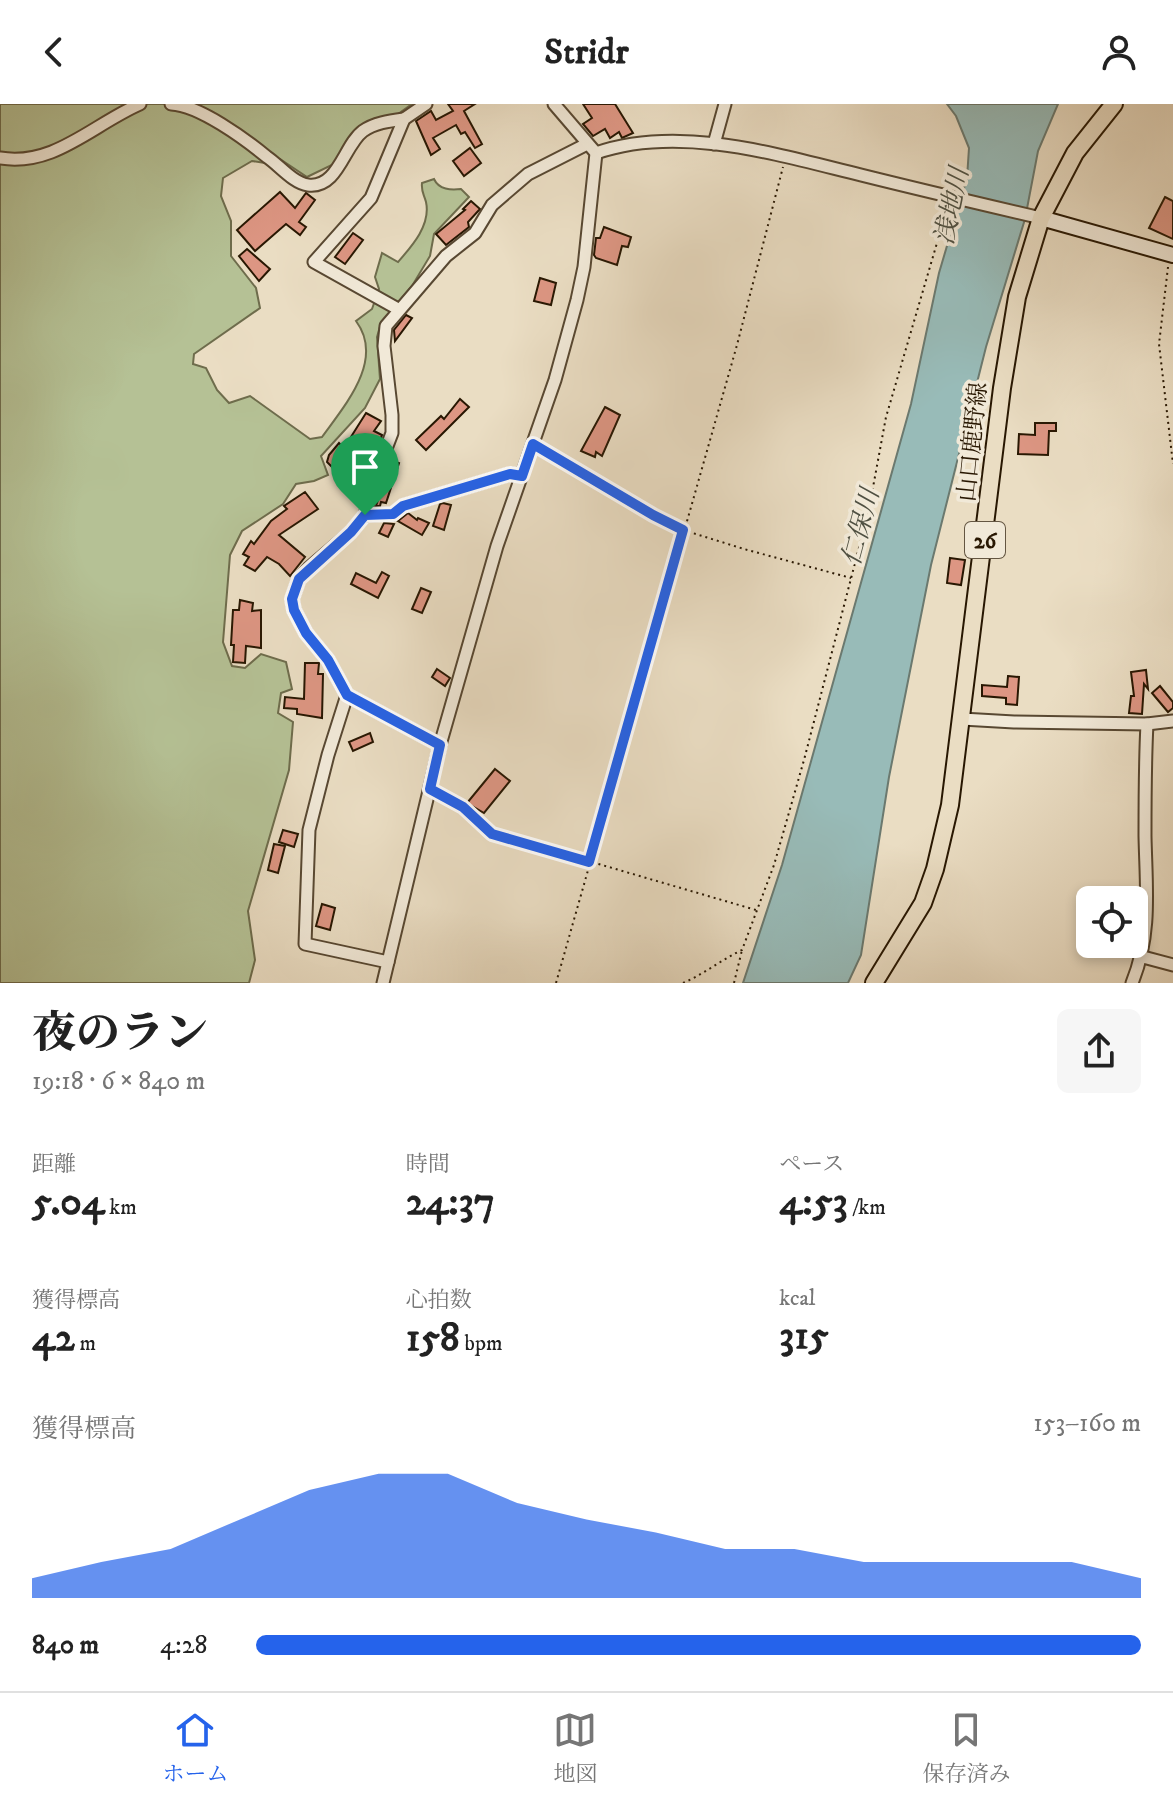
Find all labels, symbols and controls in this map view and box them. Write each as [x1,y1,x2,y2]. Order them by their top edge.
icon: back [32,30,76,74]
text: Stridr [544,30,629,75]
icon: person [1097,30,1141,74]
water label: 浅地川 [928,162,977,248]
street label: 山口鹿野線 [952,381,994,503]
pin [331,433,399,515]
icon: arrive [343,445,387,489]
water label: 仁保川 [835,483,888,569]
road number: 26 [965,522,1005,558]
map controls [1076,886,1148,958]
button: locate [1076,886,1148,958]
text: 夜のラン [32,1007,208,1062]
button: share [1057,1009,1141,1093]
text: 19:18 · 6 × 840 m [32,1065,205,1098]
text: 距離 [32,1151,76,1178]
text: 時間 [406,1151,450,1178]
text: ペース [779,1151,844,1178]
text: 5.04 [32,1178,105,1228]
text: 24:37 [406,1178,495,1228]
text: 4:53 [779,1178,848,1228]
text: km [105,1194,137,1221]
text: /km [848,1194,886,1221]
text: kcal [779,1285,815,1312]
text: 獲得標高 [32,1287,120,1314]
text: 心拍数 [406,1287,472,1314]
text: 315 [779,1312,829,1362]
text: 42 [32,1314,75,1364]
text: 158 [406,1314,460,1364]
text: m [75,1330,96,1357]
text: bpm [460,1330,502,1357]
text: 153–160 m [1033,1407,1141,1440]
text: 獲得標高 [32,1413,136,1446]
text: 840 m [32,1629,99,1662]
text: 4:28 [160,1629,208,1662]
tab: ホーム [162,1708,229,1788]
tab: 地図 [553,1708,598,1788]
tab: 保存済み [922,1708,1011,1788]

